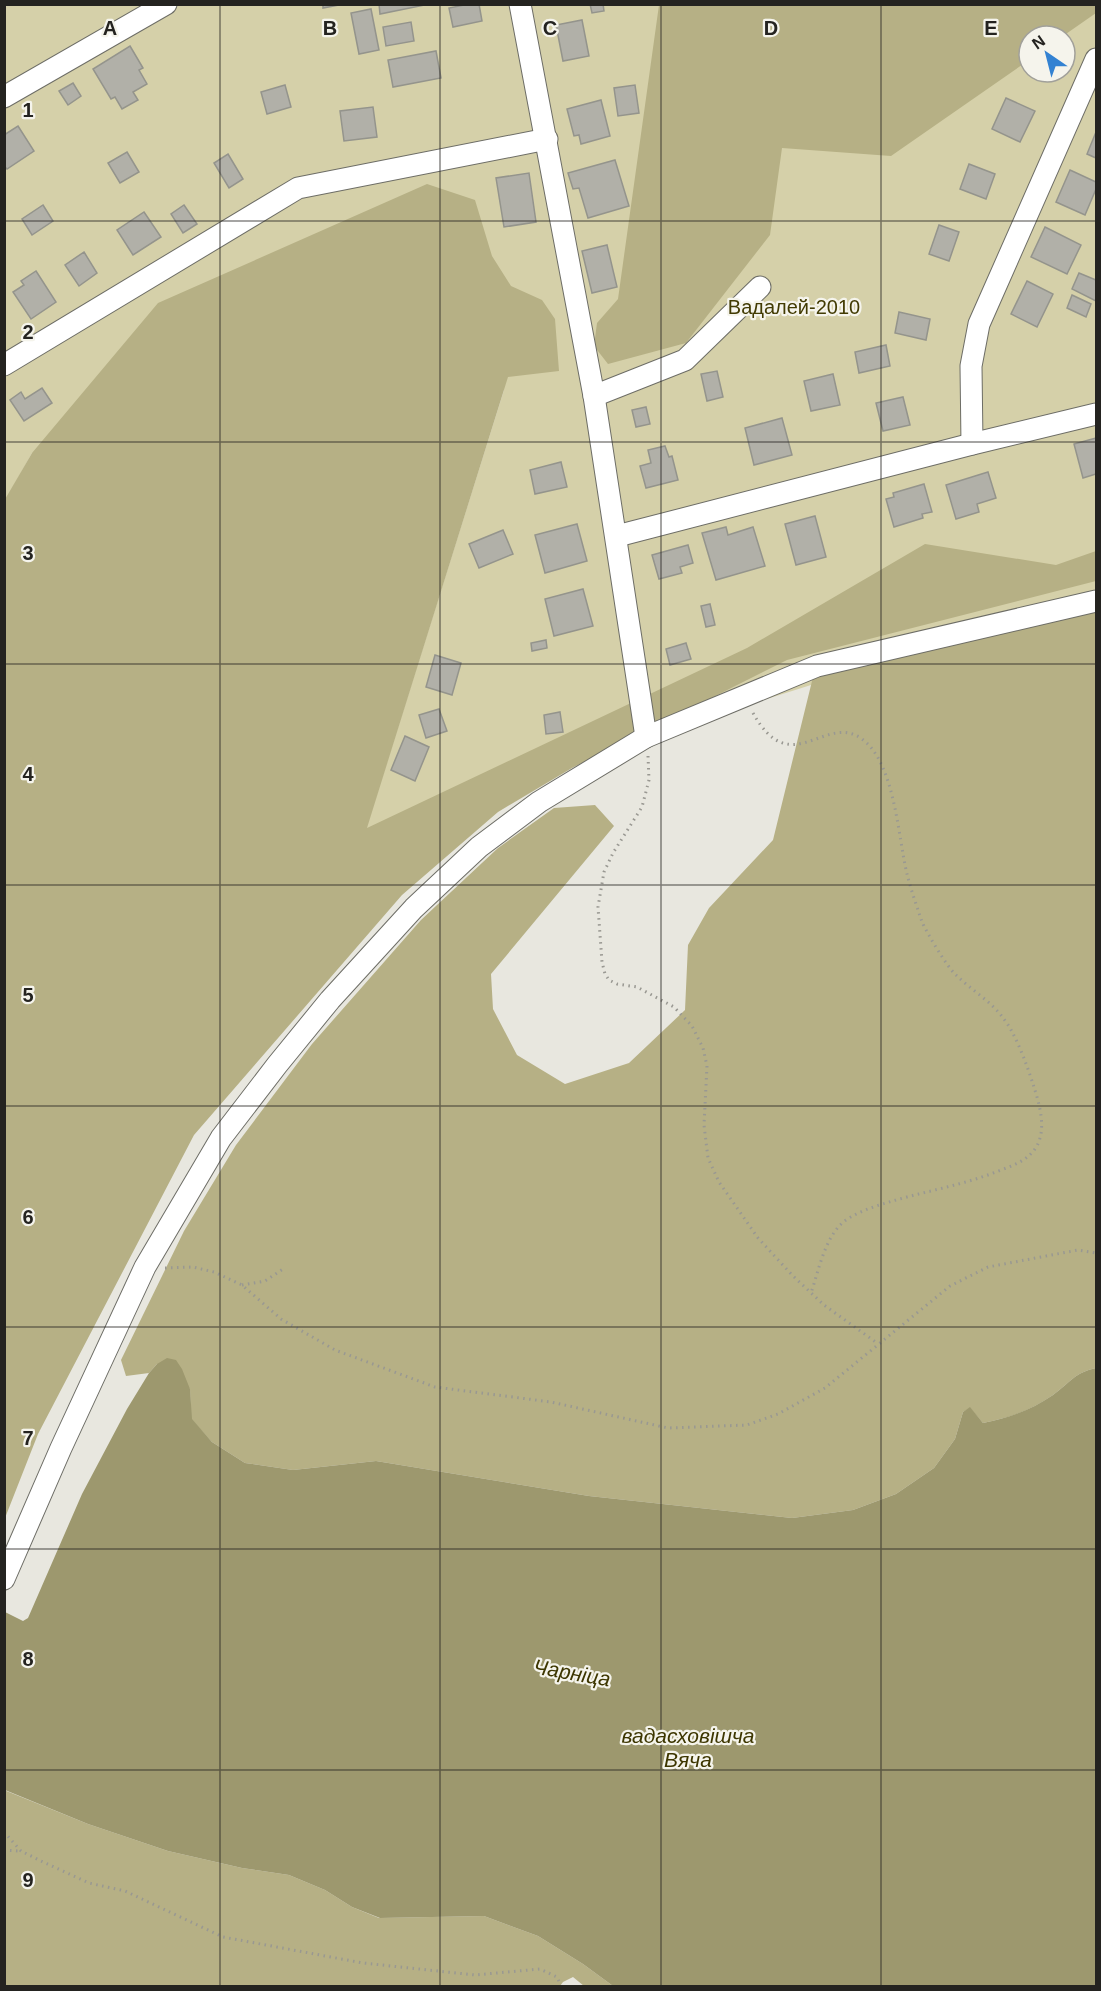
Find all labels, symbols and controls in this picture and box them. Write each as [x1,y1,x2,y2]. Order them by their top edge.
text: A [103,17,117,39]
text: B [323,17,337,39]
text: C [543,17,557,39]
text: D [764,17,778,39]
text: E [984,17,998,39]
north arrow [1017,24,1077,84]
text: N [1029,32,1048,52]
text: 1 [22,99,34,121]
park label: Вадалей-2010 [728,296,860,318]
text: 2 [22,321,34,343]
text: 3 [22,542,34,564]
text: 4 [22,763,34,785]
text: 5 [22,984,34,1006]
text: 6 [22,1206,34,1228]
text: 7 [22,1427,34,1449]
text: 8 [22,1648,34,1670]
water label: Чарніца [532,1654,612,1691]
water label: вадасховішча Вяча [621,1724,755,1771]
text: 9 [22,1869,34,1891]

